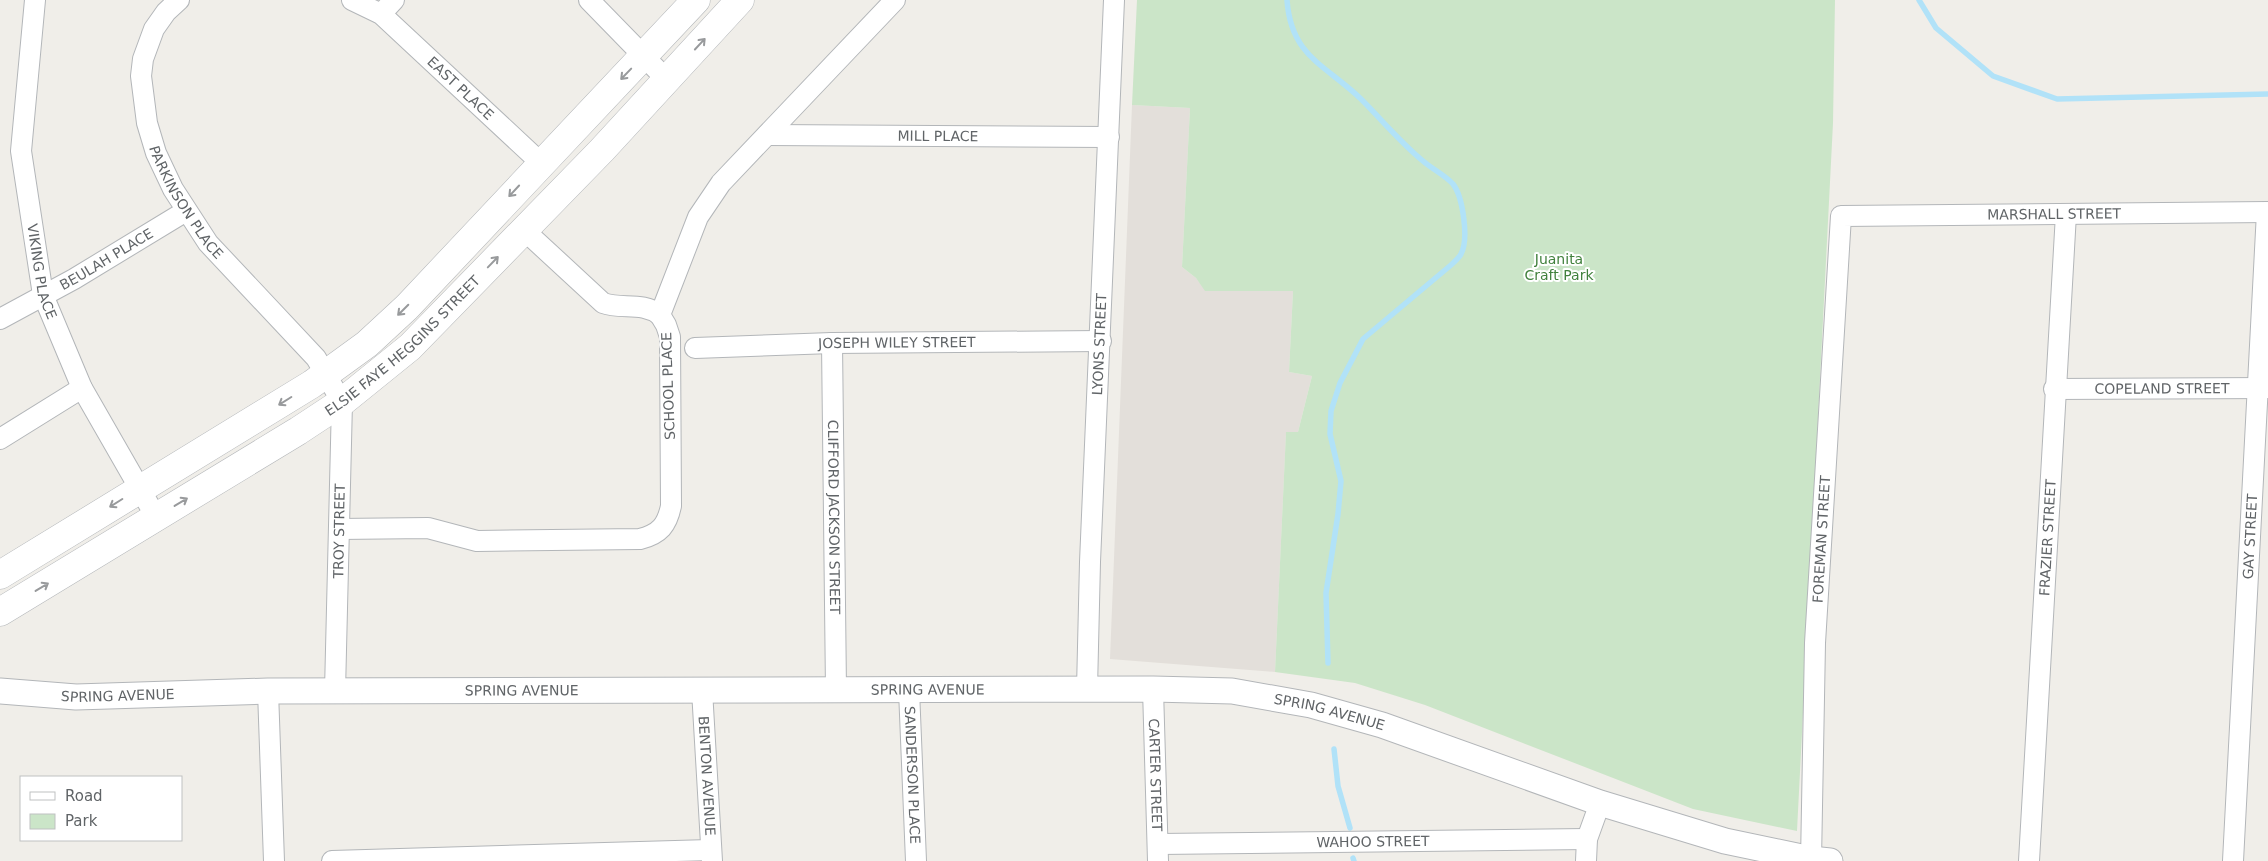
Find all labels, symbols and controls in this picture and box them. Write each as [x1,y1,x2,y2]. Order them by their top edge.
one-way arrow [694,37,706,50]
street label: EAST PLACE [424,53,497,123]
one-way arrow [620,68,632,80]
street label: MILL PLACE [898,128,978,144]
street label: PARKINSON PLACE [146,144,227,262]
one-way arrow [508,185,520,198]
street label: MARSHALL STREET [1987,205,2122,223]
street label: VIKING PLACE [24,223,60,322]
street label: BEULAH PLACE [57,225,156,293]
park label: Juanita Craft Park [1525,251,1594,283]
one-way arrow [487,256,499,269]
street label: ELSIE FAYE HEGGINS STREET [322,272,483,419]
street label: LYONS STREET [1089,292,1109,396]
one-way arrow [397,304,409,316]
street label: SCHOOL PLACE [658,332,678,440]
street label: JOSEPH WILEY STREET [817,334,976,352]
street label: COPELAND STREET [2094,380,2230,397]
one-way arrow [278,397,292,407]
street label: CLIFFORD JACKSON STREET [825,420,843,615]
street label: FOREMAN STREET [1809,475,1833,603]
street label: FRAZIER STREET [2036,478,2059,596]
street label: TROY STREET [330,483,348,580]
street label: GAY STREET [2240,493,2260,580]
one-way arrow [173,497,187,507]
one-way arrow [109,499,123,509]
one-way arrow [34,581,48,591]
street label: SPRING AVENUE [871,681,985,698]
street label: SPRING AVENUE [465,682,579,699]
street label: SPRING AVENUE [60,686,175,705]
street label: SPRING AVENUE [1273,691,1387,733]
street label: SANDERSON PLACE [902,706,923,844]
street label: BENTON AVENUE [696,715,719,836]
street label: CARTER STREET [1146,718,1165,832]
legend [20,776,182,841]
text: Road [65,787,103,805]
text: Park [65,812,98,830]
street label: WAHOO STREET [1316,833,1430,850]

